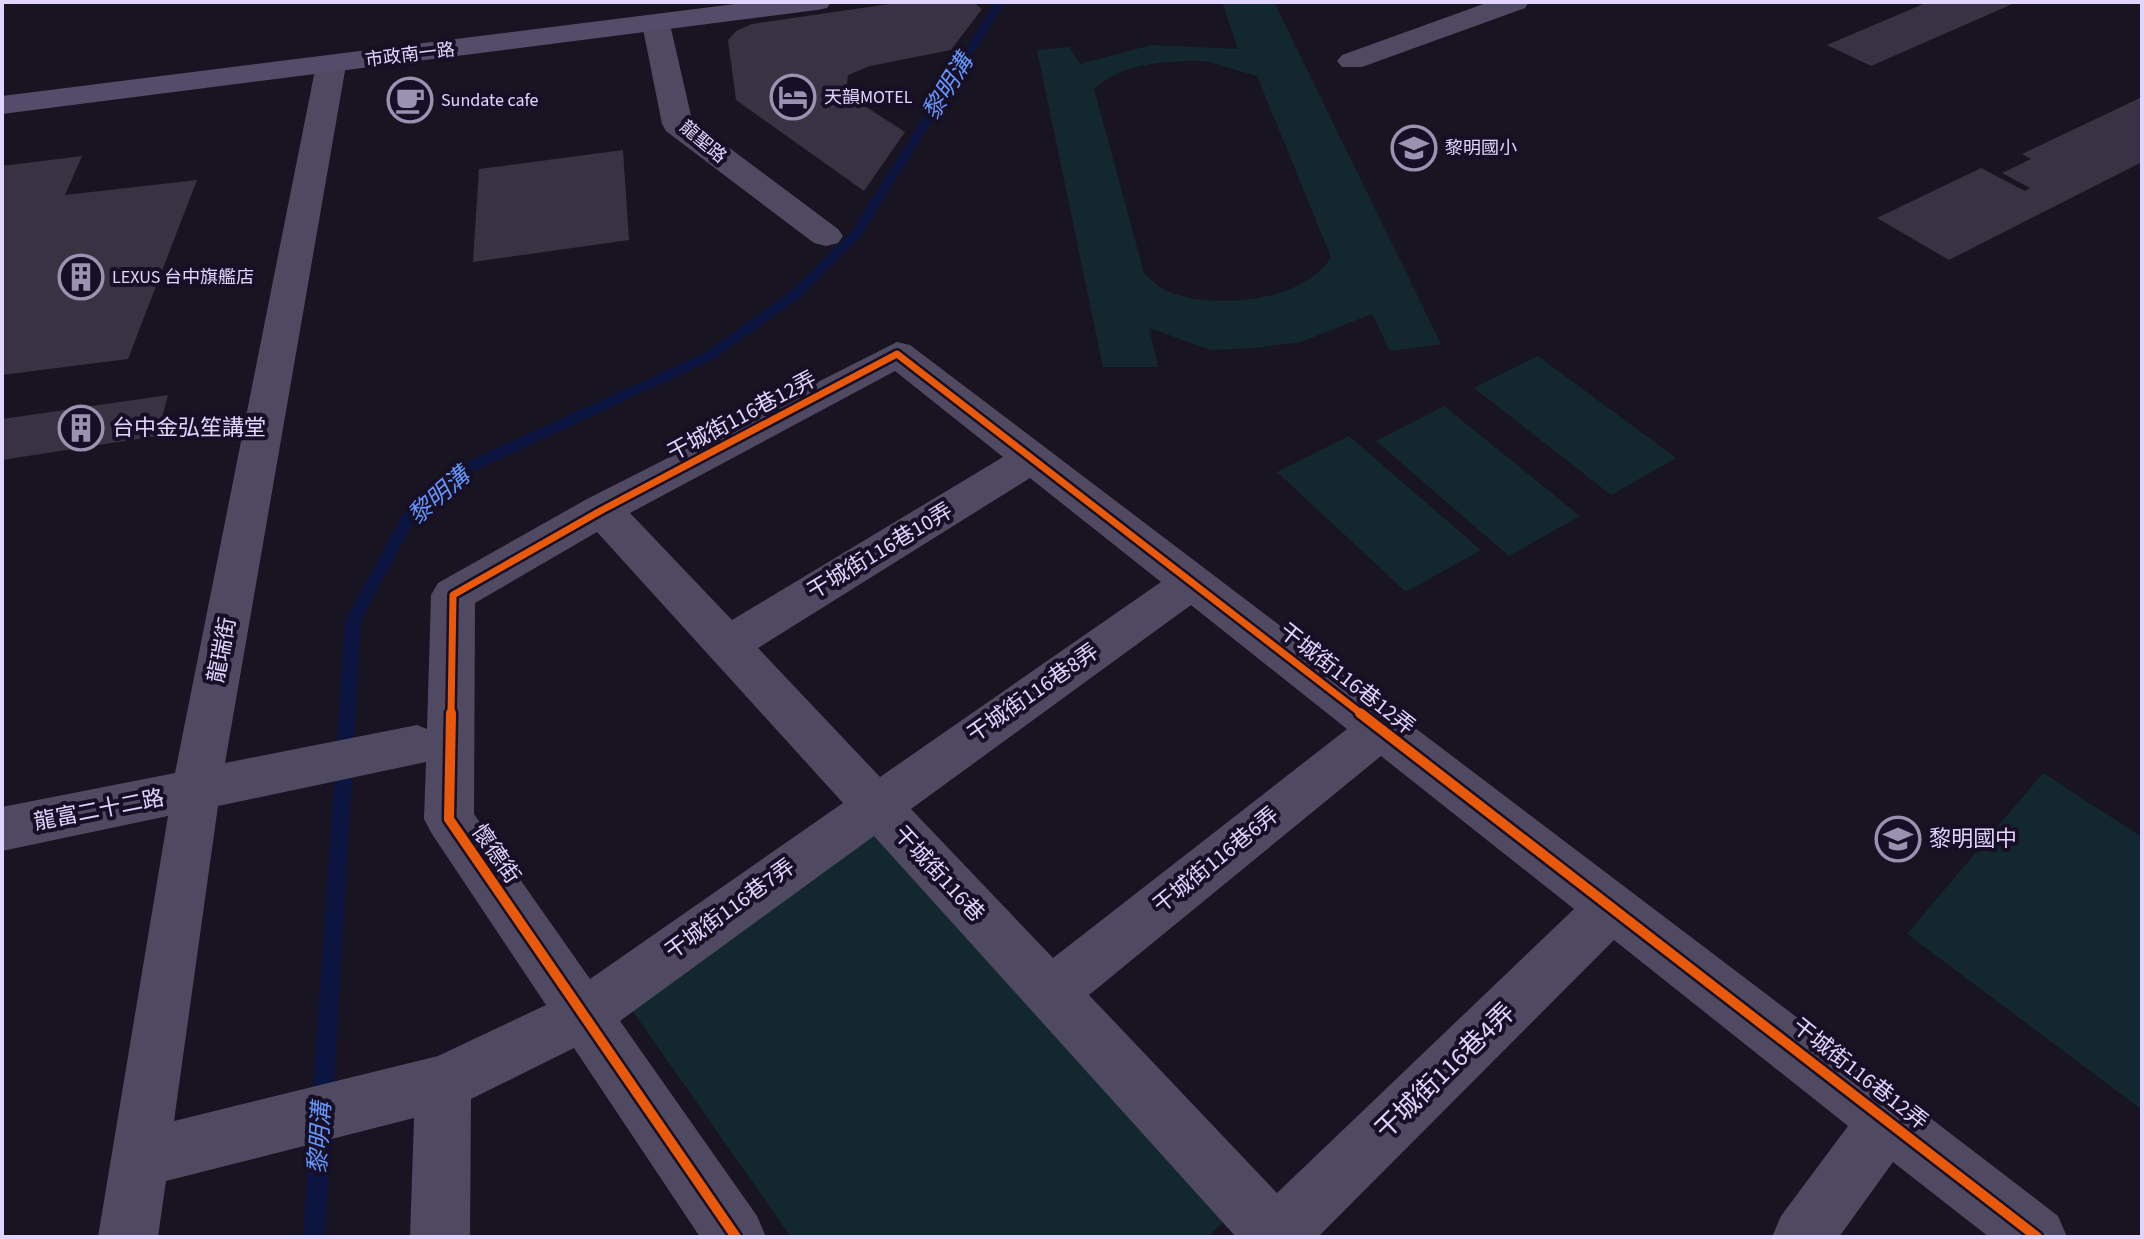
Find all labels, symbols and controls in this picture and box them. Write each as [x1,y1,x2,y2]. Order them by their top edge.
street label: 市政南一路 [364,37,456,73]
water label: 黎明溝 [914,45,984,127]
hotel icon: 天韻MOTEL [769,73,817,121]
cafe icon: Sundate cafe [386,76,434,124]
place label: 天韻MOTEL [824,85,913,110]
place label: Sundate cafe [441,88,539,113]
street label: 龍聖路 [674,115,732,169]
school or university icon: 黎明國小 [1390,124,1438,172]
place label: 黎明國小 [1445,136,1517,161]
building icon: LEXUS 台中旗艦店 [57,253,105,301]
place label: LEXUS 台中旗艦店 [112,265,254,290]
street label: 干城街116巷12弄 [662,363,822,469]
building icon: 台中金弘笙講堂 [57,404,105,452]
place label: 台中金弘笙講堂 [112,412,266,444]
water label: 黎明溝 [400,457,480,533]
street label: 干城街116巷10弄 [801,495,959,607]
street label: 龍瑞街 [200,615,244,685]
street label: 干城街116巷12弄 [1272,616,1422,742]
street label: 干城街116巷8弄 [961,636,1105,750]
street label: 龍富二十二路 [31,782,167,838]
street label: 干城街116巷6弄 [1146,799,1286,921]
school or university icon: 黎明國中 [1874,815,1922,863]
street label: 懷德街 [464,818,528,890]
street label: 干城街116巷 [886,819,992,929]
place label: 黎明國中 [1929,823,2017,855]
street label: 干城街116巷7弄 [658,851,802,967]
street label: 干城街116巷4弄 [1367,995,1523,1147]
street label: 干城街116巷12弄 [1785,1011,1935,1137]
water label: 黎明溝 [300,1098,340,1175]

